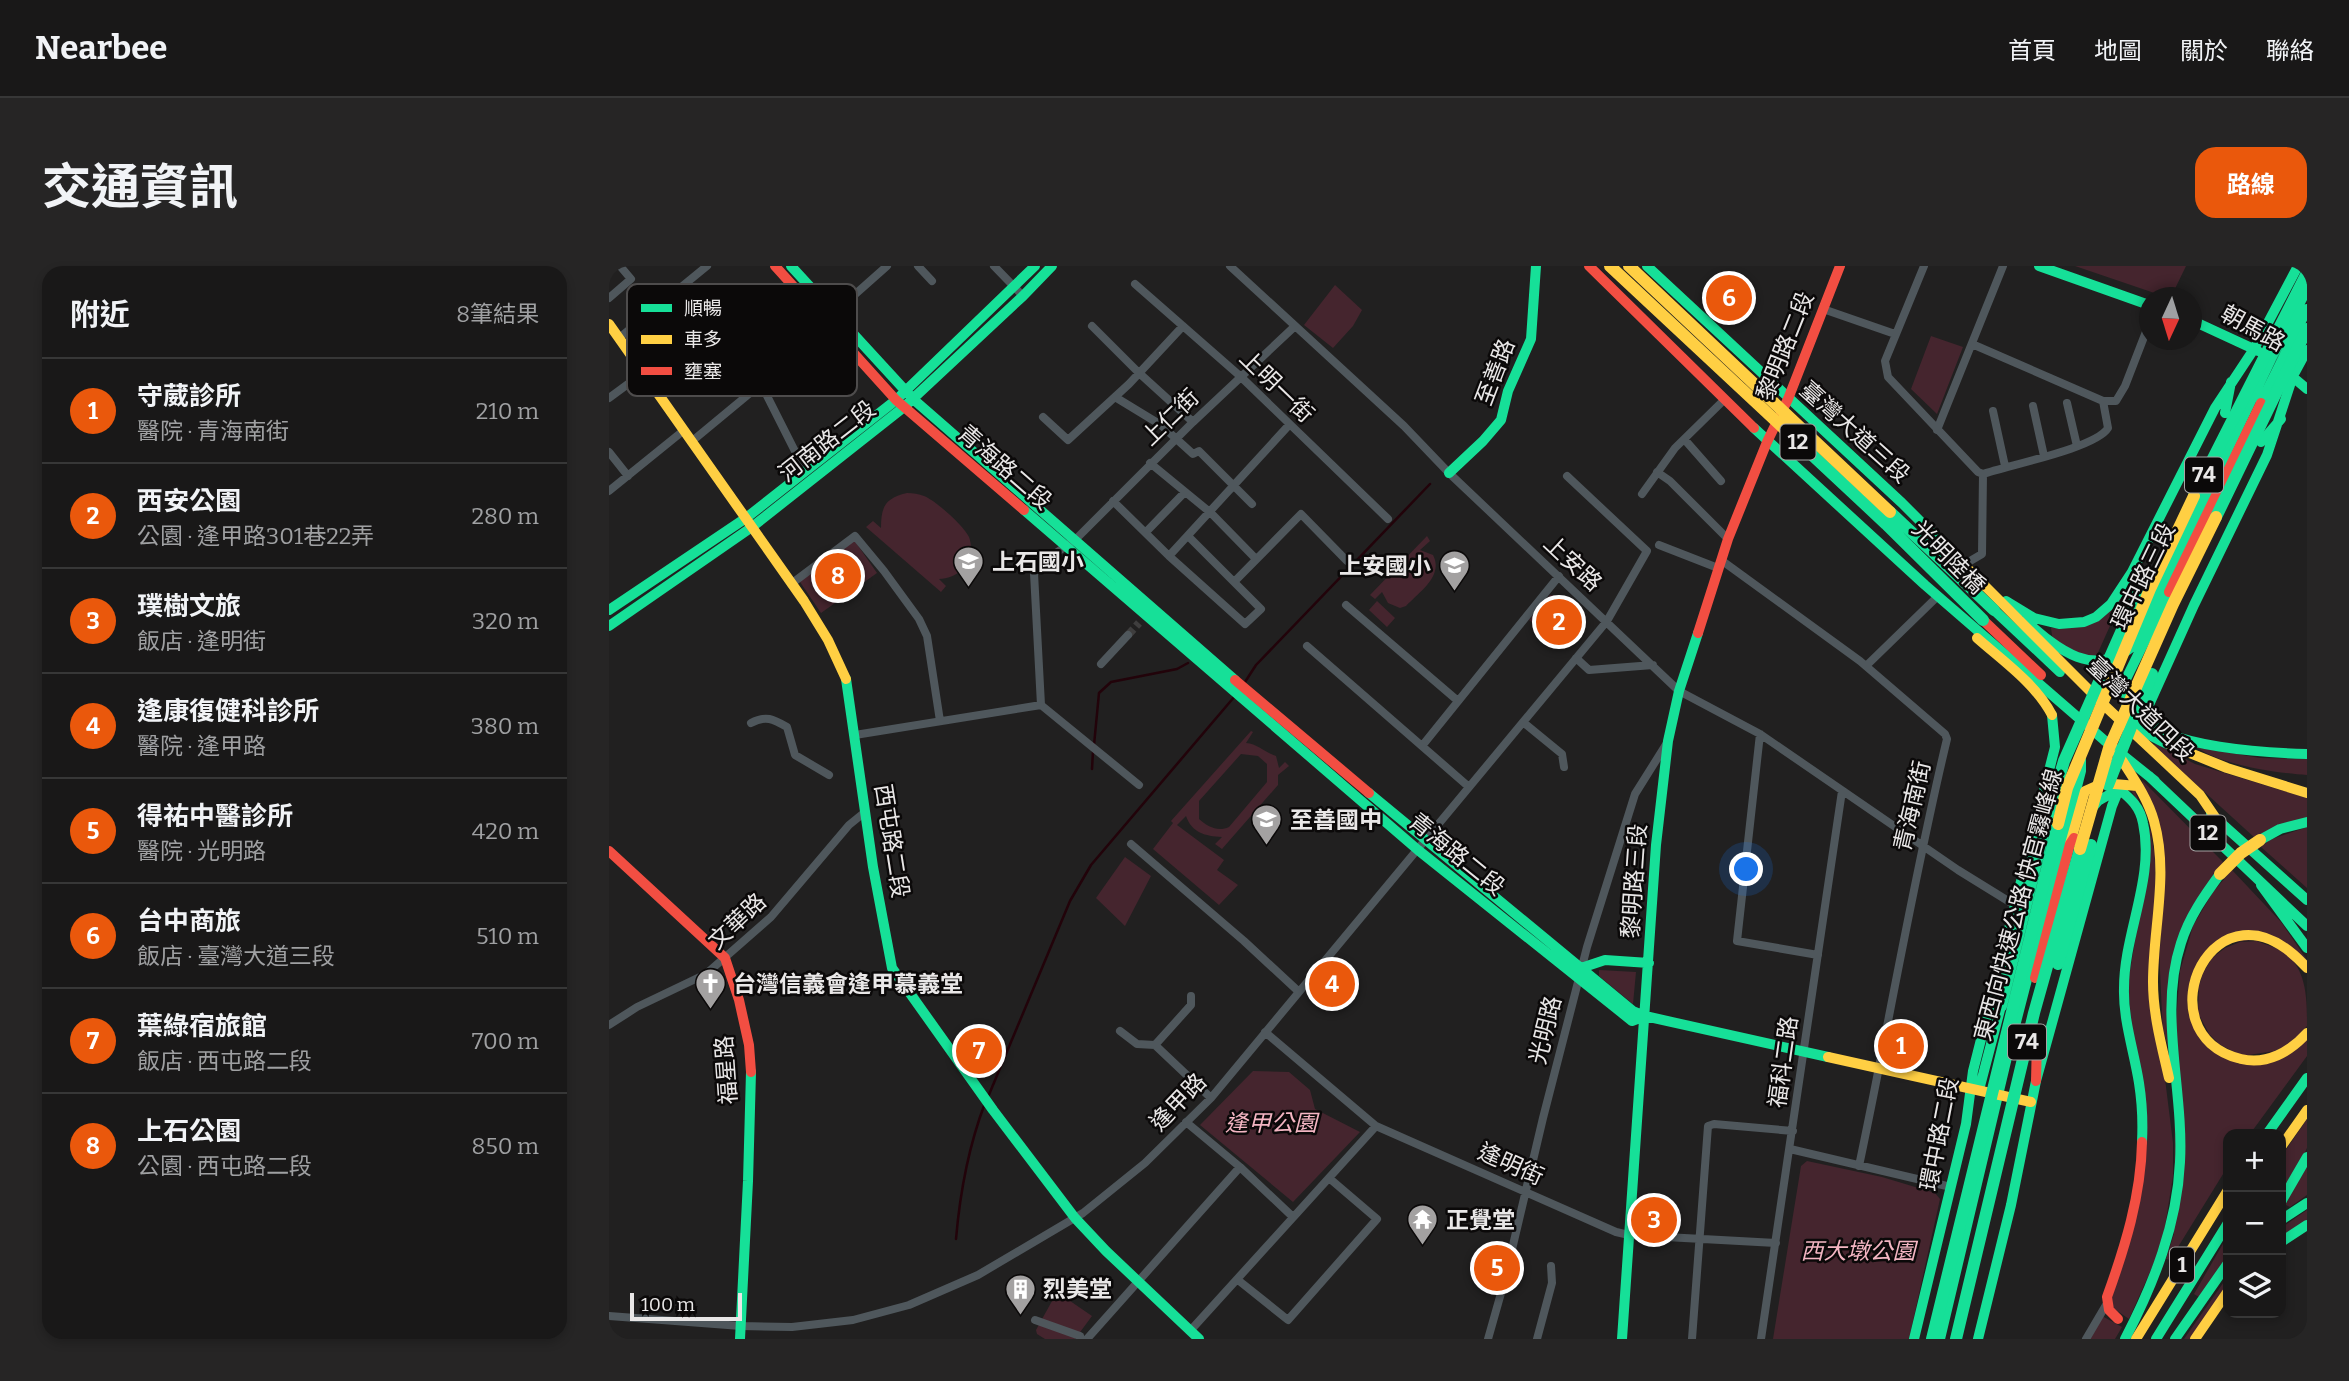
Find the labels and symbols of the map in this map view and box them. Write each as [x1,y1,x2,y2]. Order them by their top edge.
pin: 6 [1706,272,1752,324]
legend [627,284,857,396]
street label: 黎明路二段 [1750,287,1820,405]
north arrow [2139,287,2202,350]
text: 順暢 [684,297,722,320]
street label: 朝馬路 [2216,299,2290,357]
text: 車多 [684,328,722,351]
street label: 至善路 [1470,335,1520,409]
street label: 上明一街 [1234,344,1320,428]
text: 壅塞 [684,360,722,383]
street label: 臺灣大道三段 [1794,375,1916,489]
street label: 上仁街 [1135,383,1205,451]
street label: 河南路二段 [773,395,881,487]
street label: 青海路二段 [952,419,1058,515]
road number: 12 [1781,424,1815,460]
road number: 74 [2185,458,2223,493]
street label: 光明陸橋 [1907,515,1991,599]
street label: 環中路三段 [2105,518,2181,634]
street label: 上安路 [1538,529,1608,597]
school or university icon: 上石國小 [952,545,986,589]
place label: 上石國小 [992,548,1084,576]
school or university icon: 上安國小 [1437,549,1471,593]
pin: 8 [815,550,861,602]
place label: 上安國小 [1339,552,1431,580]
pin: 2 [1536,596,1582,648]
street label: 臺灣大道四段 [2082,651,2200,767]
street label: 青海南街 [1888,758,1936,854]
street label: 東西向快速公路 快官霧峰線 [1968,766,2068,1044]
street label: 西屯路二段 [869,782,915,900]
school or university icon: 至善國中 [1250,803,1284,847]
place label: 至善國中 [1290,806,1382,834]
street label: 青海路二段 [1404,807,1510,901]
road number: 12 [2191,816,2225,850]
street label: 黎明路三段 [1616,823,1652,939]
your location [1729,852,1763,886]
street label: 文華路 [702,887,772,955]
pin: 4 [1309,958,1355,1010]
church icon: 台灣信義會逢甲慕義堂 [693,967,727,1011]
place label: 台灣信義會逢甲慕義堂 [733,970,963,998]
street label: 光明路 [1523,993,1567,1067]
street label: 福科二路 [1763,1014,1803,1110]
pin: 1 [1878,1020,1924,1072]
road number: 74 [2008,1024,2046,1060]
pin: 7 [956,1025,1002,1077]
street label: 福星路 [710,1035,742,1105]
street label: 逢甲路 [1144,1067,1212,1137]
street label: 環中路二段 [1914,1075,1964,1193]
park label: 逢甲公園 [1225,1109,1320,1137]
street label: 逢明街 [1474,1137,1548,1191]
pin: 3 [1631,1194,1677,1246]
temple icon: 正覺堂 [1406,1203,1440,1247]
place label: 正覺堂 [1446,1206,1515,1234]
park label: 西大墩公園 [1801,1237,1919,1265]
pin: 5 [1474,1242,1520,1294]
road number: 1 [2170,1248,2194,1282]
building icon: 烈美堂 [1003,1272,1037,1316]
place label: 烈美堂 [1043,1275,1112,1303]
scale bar [630,1290,742,1322]

